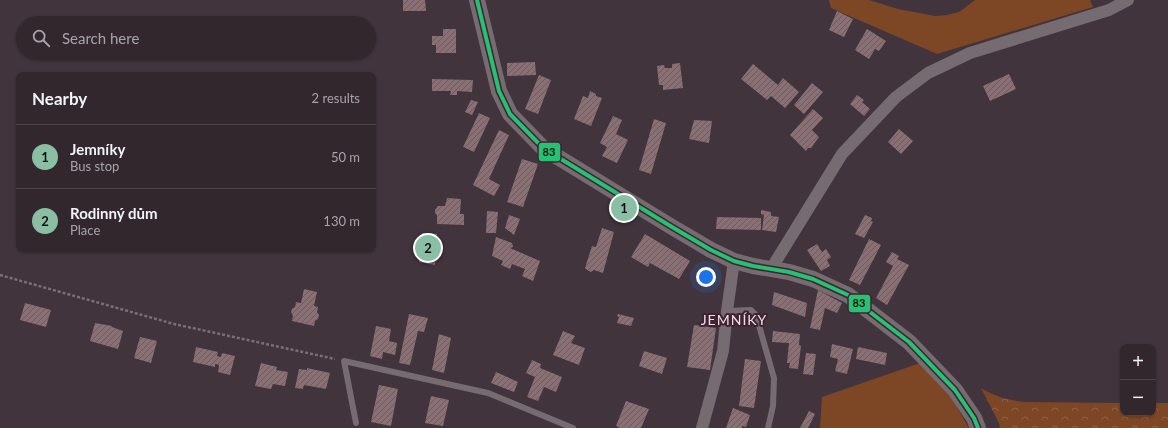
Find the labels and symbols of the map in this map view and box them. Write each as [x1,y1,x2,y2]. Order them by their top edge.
line badge: 83 [538,142,561,162]
text: 83 [543,145,555,158]
pin: 1 [611,193,637,223]
pin: 2 [415,233,441,263]
your location [696,267,716,287]
line badge: 83 [848,294,871,313]
text: 83 [853,296,865,309]
district label: JEMNÍKY [701,311,767,328]

